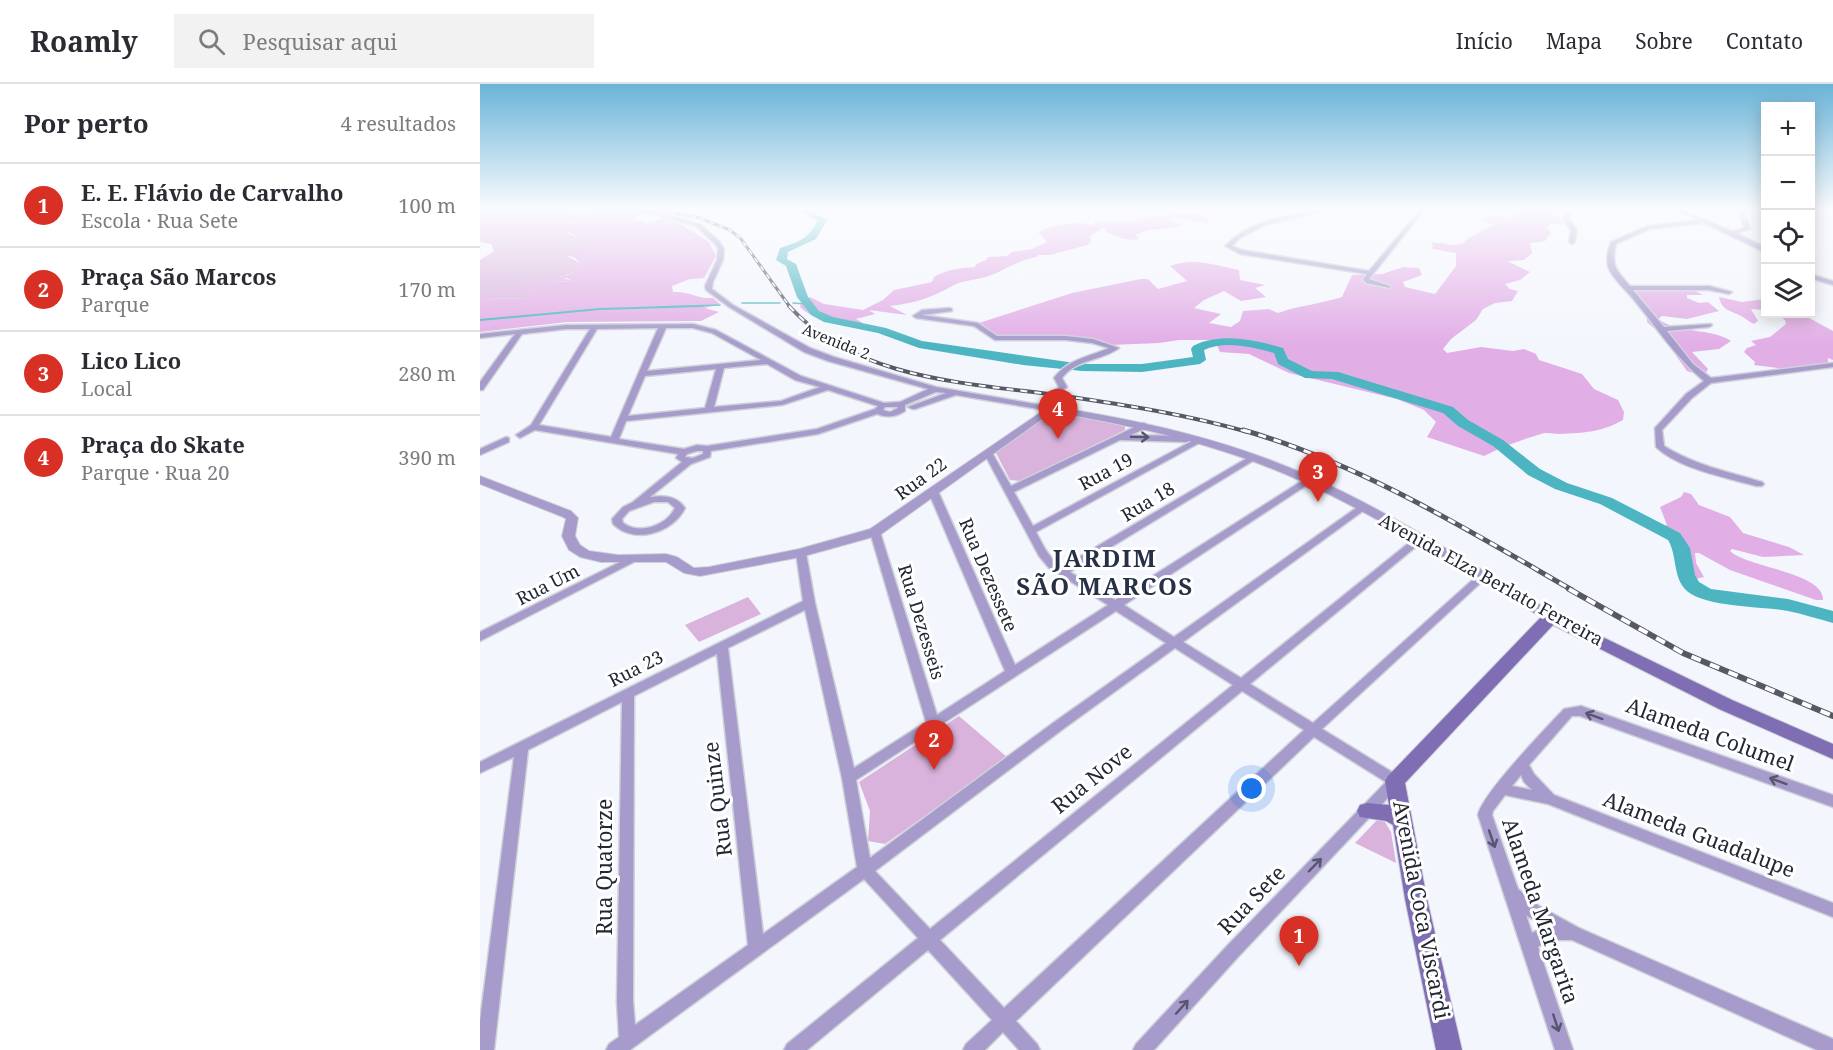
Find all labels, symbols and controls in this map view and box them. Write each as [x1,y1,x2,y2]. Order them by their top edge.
search box [174,14,594,68]
text: Roamly [30,22,138,60]
icon: search [195,25,228,58]
text: Pesquisar aqui [243,26,397,56]
text: Início [1456,27,1513,55]
text: Mapa [1546,27,1602,55]
text: Sobre [1635,27,1693,55]
text: Contato [1726,27,1803,55]
map controls [1761,102,1815,318]
button: + [1761,102,1815,156]
text: Por perto [24,105,149,141]
text: 4 resultados [340,110,456,137]
button: − [1761,156,1815,210]
text: E. E. Flávio de Carvalho [81,177,343,207]
text: 1 [38,192,49,219]
text: 100 m [398,192,456,219]
text: Escola · Rua Sete [81,207,238,234]
button: locate [1761,210,1815,264]
text: Praça São Marcos [81,261,276,291]
button: layers [1761,264,1815,318]
text: 2 [38,276,49,303]
text: 170 m [398,276,456,303]
text: Parque [81,291,149,318]
street label: Avenida 2 [800,319,873,364]
text: Lico Lico [81,345,181,375]
text: 3 [38,360,49,387]
text: 280 m [398,360,456,387]
text: Local [81,375,132,402]
pin: 4 [1038,390,1078,439]
text: Praça do Skate [81,429,245,459]
one-way arrow [1130,432,1150,443]
text: 4 [38,444,49,471]
text: 390 m [398,444,456,471]
street label: Rua 19 [1074,447,1137,495]
street label: Rua 22 [890,451,951,505]
pin: 3 [1298,452,1338,502]
text: Parque · Rua 20 [81,459,229,486]
street label: Rua 18 [1116,476,1179,526]
street label: Avenida Elza Berlato Ferreira [1375,507,1608,651]
street label: Rua Dezessete [954,514,1024,635]
district label: JARDIM SÃO MARCOS [1016,541,1194,602]
street label: Rua Um [512,558,583,610]
street label: Rua Dezesseis [893,561,951,682]
street label: Rua 23 [604,644,667,692]
street label: Alameda Columel [1622,691,1799,778]
one-way arrow [1585,710,1604,721]
pin: 2 [914,720,954,770]
street label: Rua Nove [1045,737,1137,819]
street label: Rua Quinze [696,740,738,858]
your location [1237,774,1266,803]
one-way arrow [1769,775,1788,786]
street label: Alameda Guadalupe [1599,785,1799,884]
street label: Avenida Coca Viscardi [1387,798,1457,1022]
street label: Rua Quatorze [590,799,618,935]
street label: Alameda Margarita [1496,814,1586,1007]
one-way arrow [1487,829,1498,848]
one-way arrow [1308,857,1322,872]
street label: Rua Sete [1211,859,1291,940]
pin: 1 [1280,916,1318,966]
one-way arrow [1175,1000,1189,1015]
one-way arrow [1551,1013,1562,1032]

